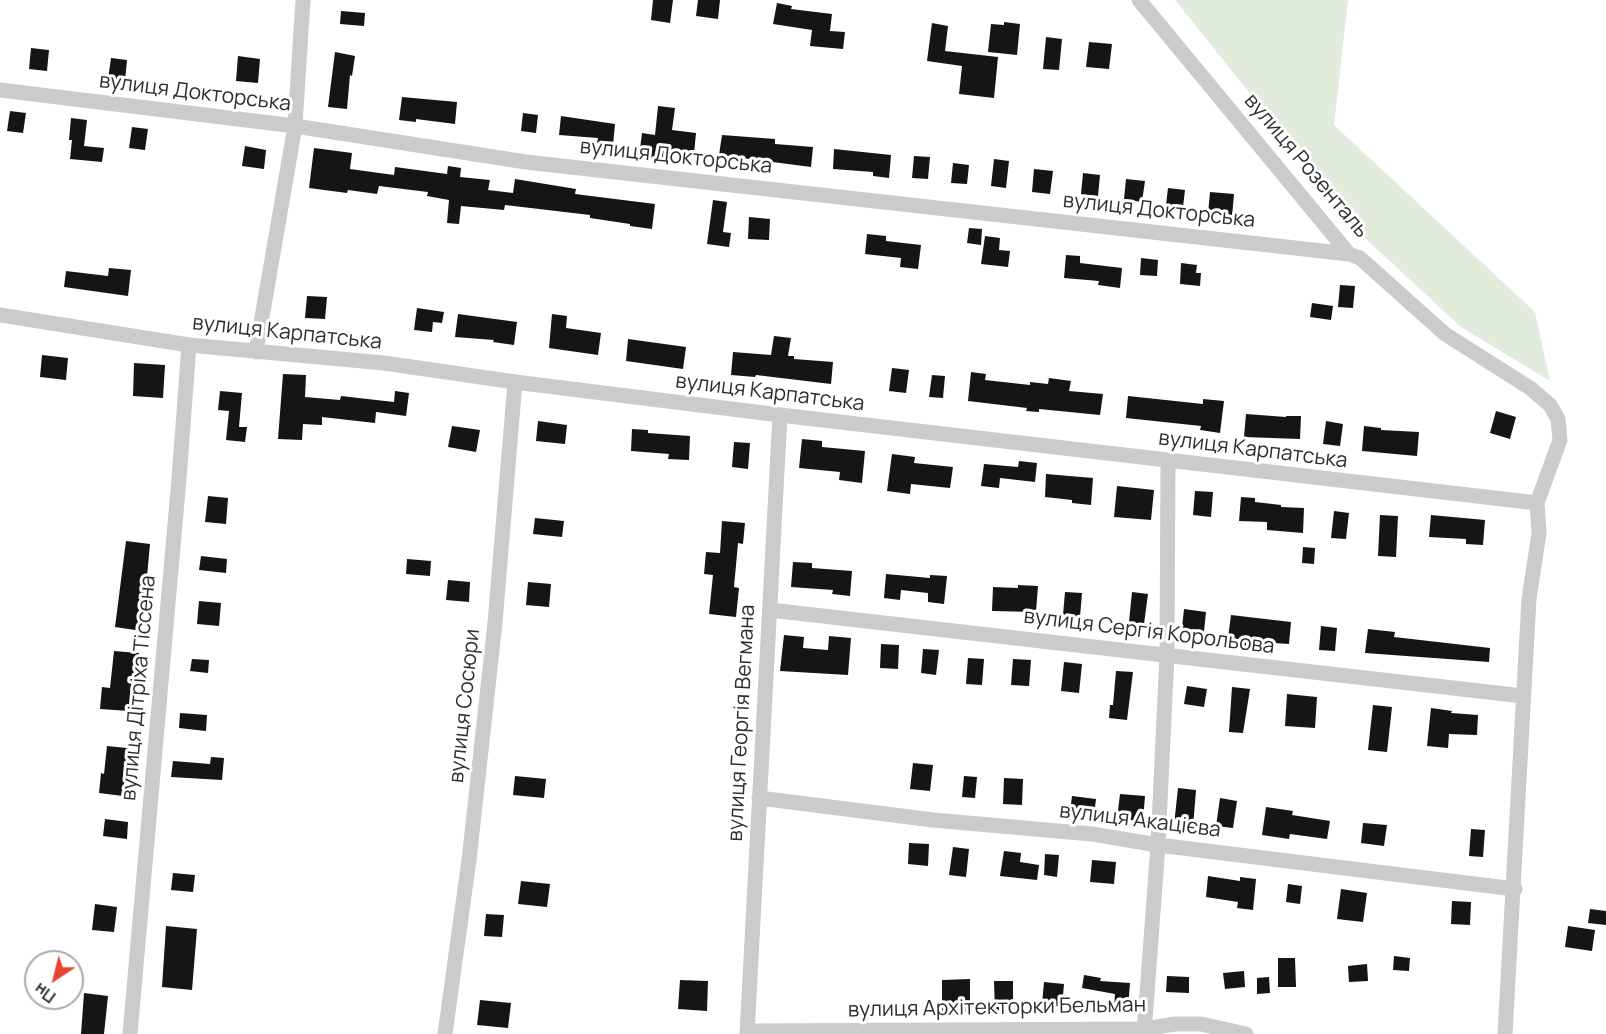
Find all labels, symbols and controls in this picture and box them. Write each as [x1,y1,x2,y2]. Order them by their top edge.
street label: вулиця Докторська [98,69,292,117]
street label: вулиця Розенталь [1238,89,1374,243]
street label: вулиця Докторська [579,134,773,180]
street label: вулиця Докторська [1062,188,1256,234]
street label: вулиця Карпатська [191,311,383,355]
street label: вулиця Карпатська [674,369,866,417]
street label: вулиця Карпатська [1157,426,1349,474]
street label: вулиця Дітріха Тіссена [117,574,161,802]
street label: вулиця Георгія Вегмана [723,604,761,842]
street label: вулиця Сергія Корольова [1022,604,1276,660]
street label: вулиця Сосюри [444,628,486,784]
street label: вулиця Акацієва [1058,799,1222,843]
north arrow [24,950,84,1010]
text: Пн [30,978,60,1008]
street label: вулиця Архітекторки Бельман [848,993,1146,1023]

